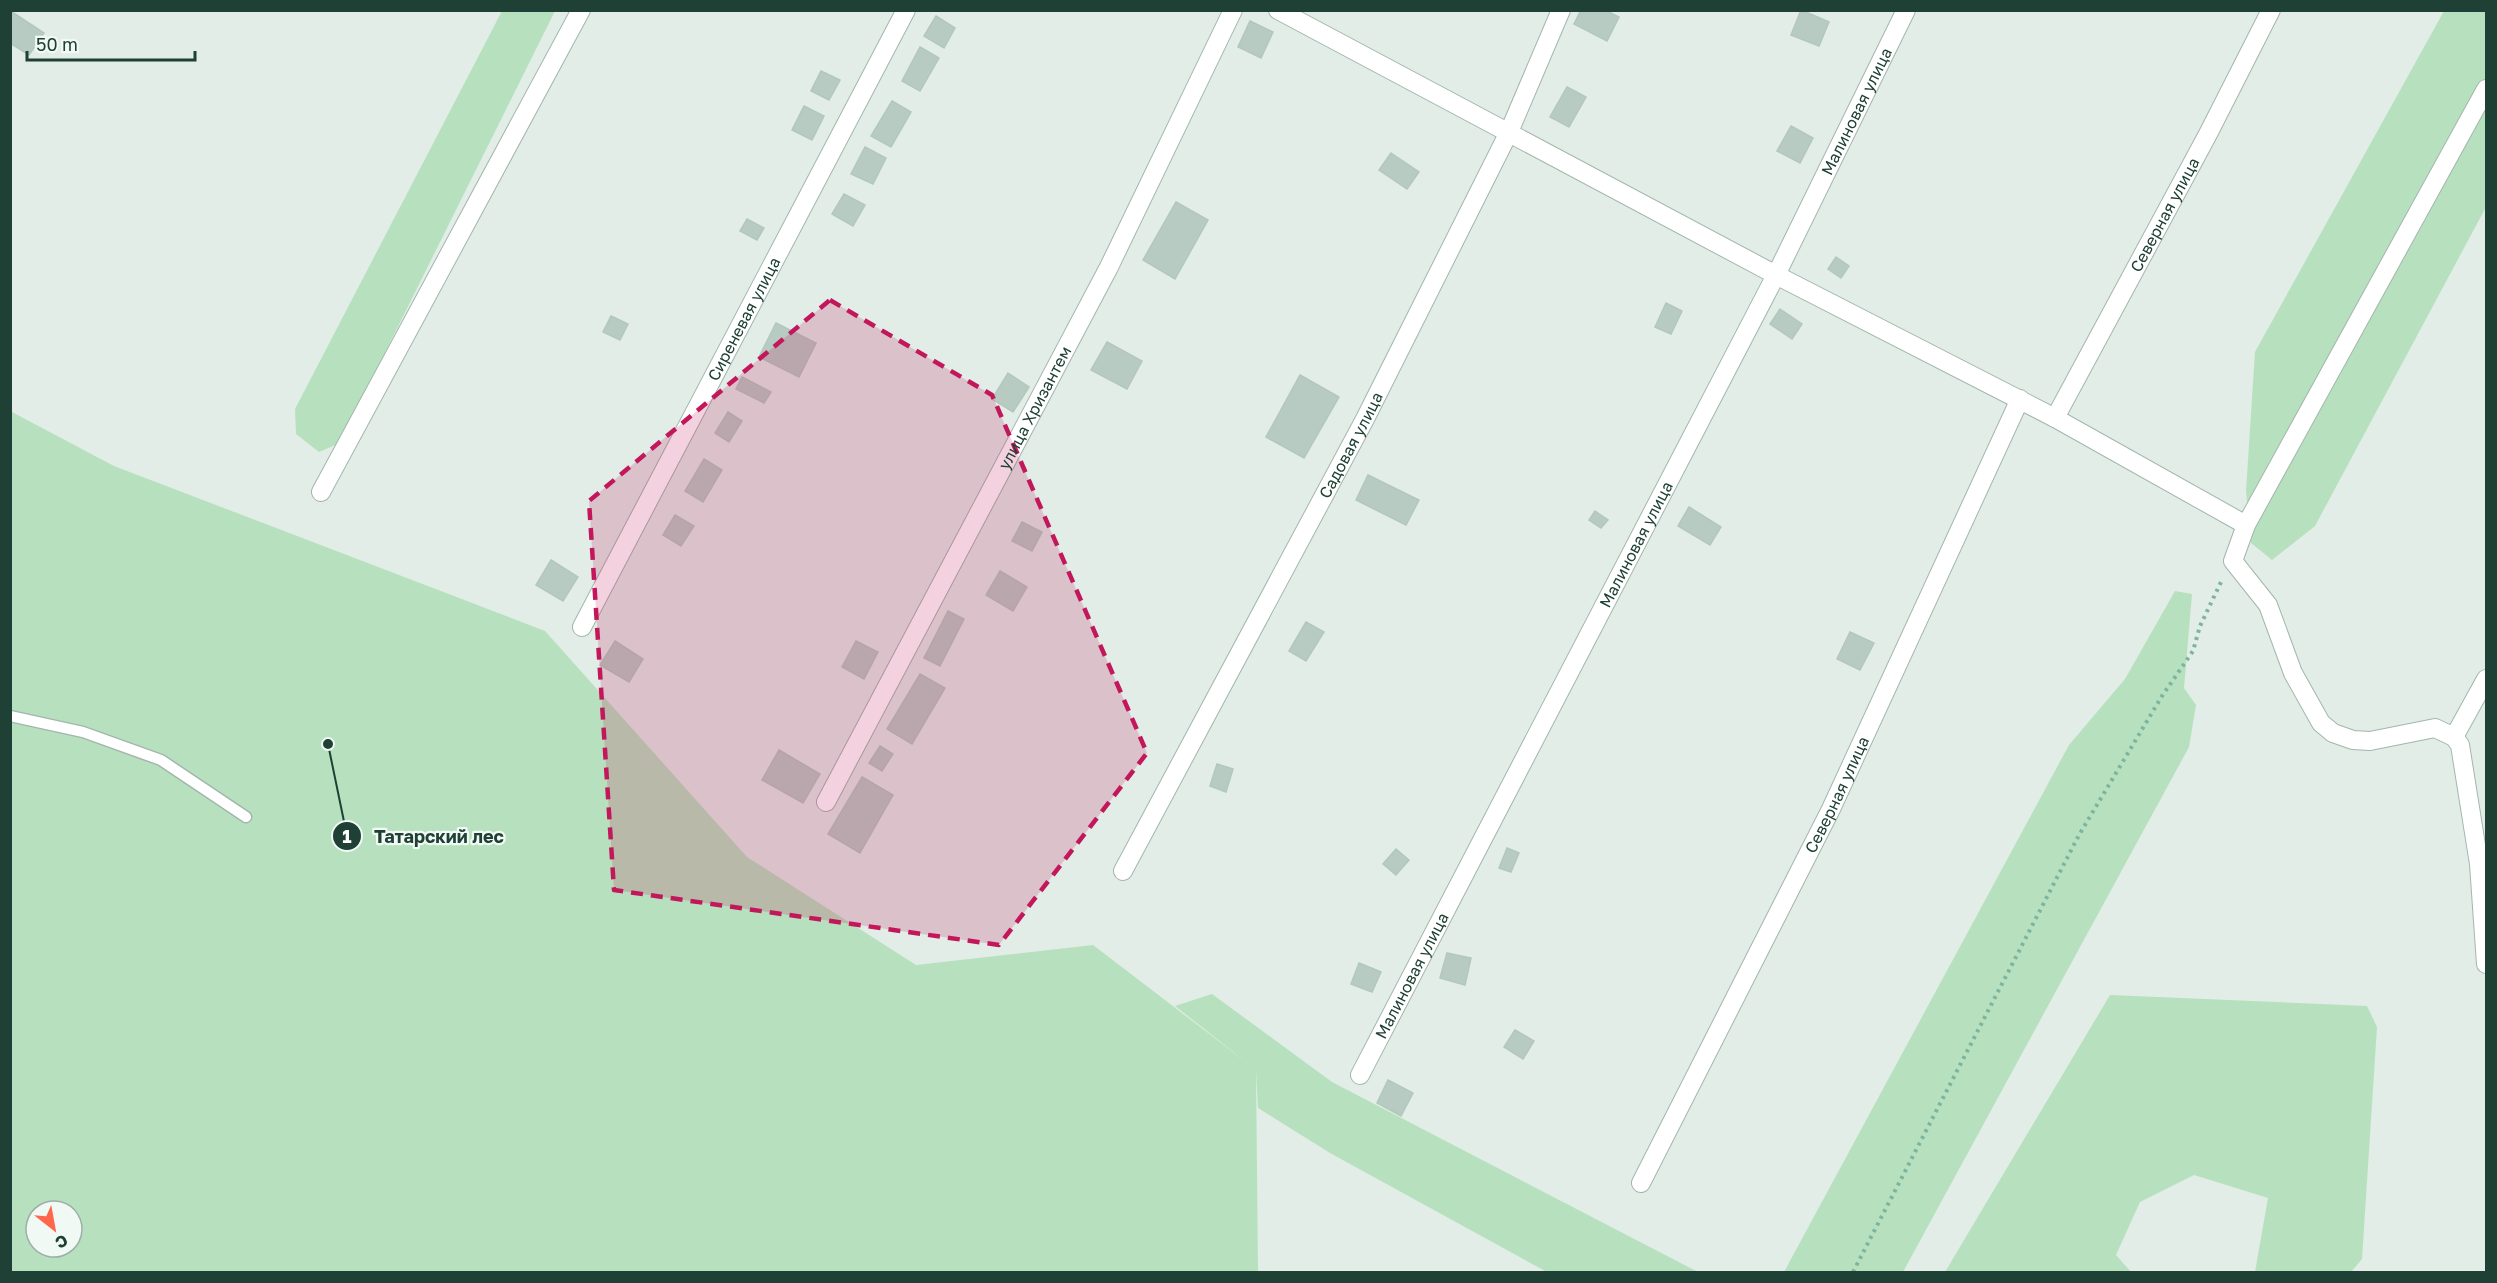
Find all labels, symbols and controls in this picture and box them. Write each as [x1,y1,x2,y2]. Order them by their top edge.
scale bar [27,24,195,62]
text: 50 m [36,33,78,55]
street label: Малиновая улица [1817,44,1896,178]
street label: Северная улица [2126,154,2204,275]
street label: Сиреневая улица [703,254,784,384]
street label: улица Хризантем [994,343,1075,473]
street label: Садовая улица [1314,389,1387,502]
street label: Малиновая улица [1595,478,1677,611]
street label: Северная улица [1800,733,1873,856]
callout: Татарский лес [332,818,516,854]
text: 1 [342,825,352,847]
text: Татарский лес [374,825,504,847]
street label: Малиновая улица [1371,909,1453,1042]
north arrow [24,1199,84,1259]
text: С [52,1230,72,1253]

